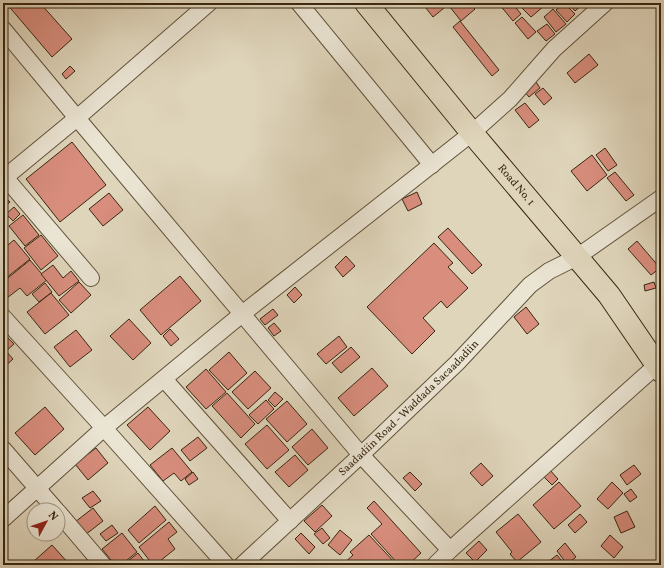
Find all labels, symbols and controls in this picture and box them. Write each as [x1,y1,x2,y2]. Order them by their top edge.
street label: Road No. 1 [494,161,538,209]
street label: Saadadiin Road - Waddada Sacaadadiin [335,337,482,479]
north arrow [26,502,66,542]
text: N [44,509,61,524]

